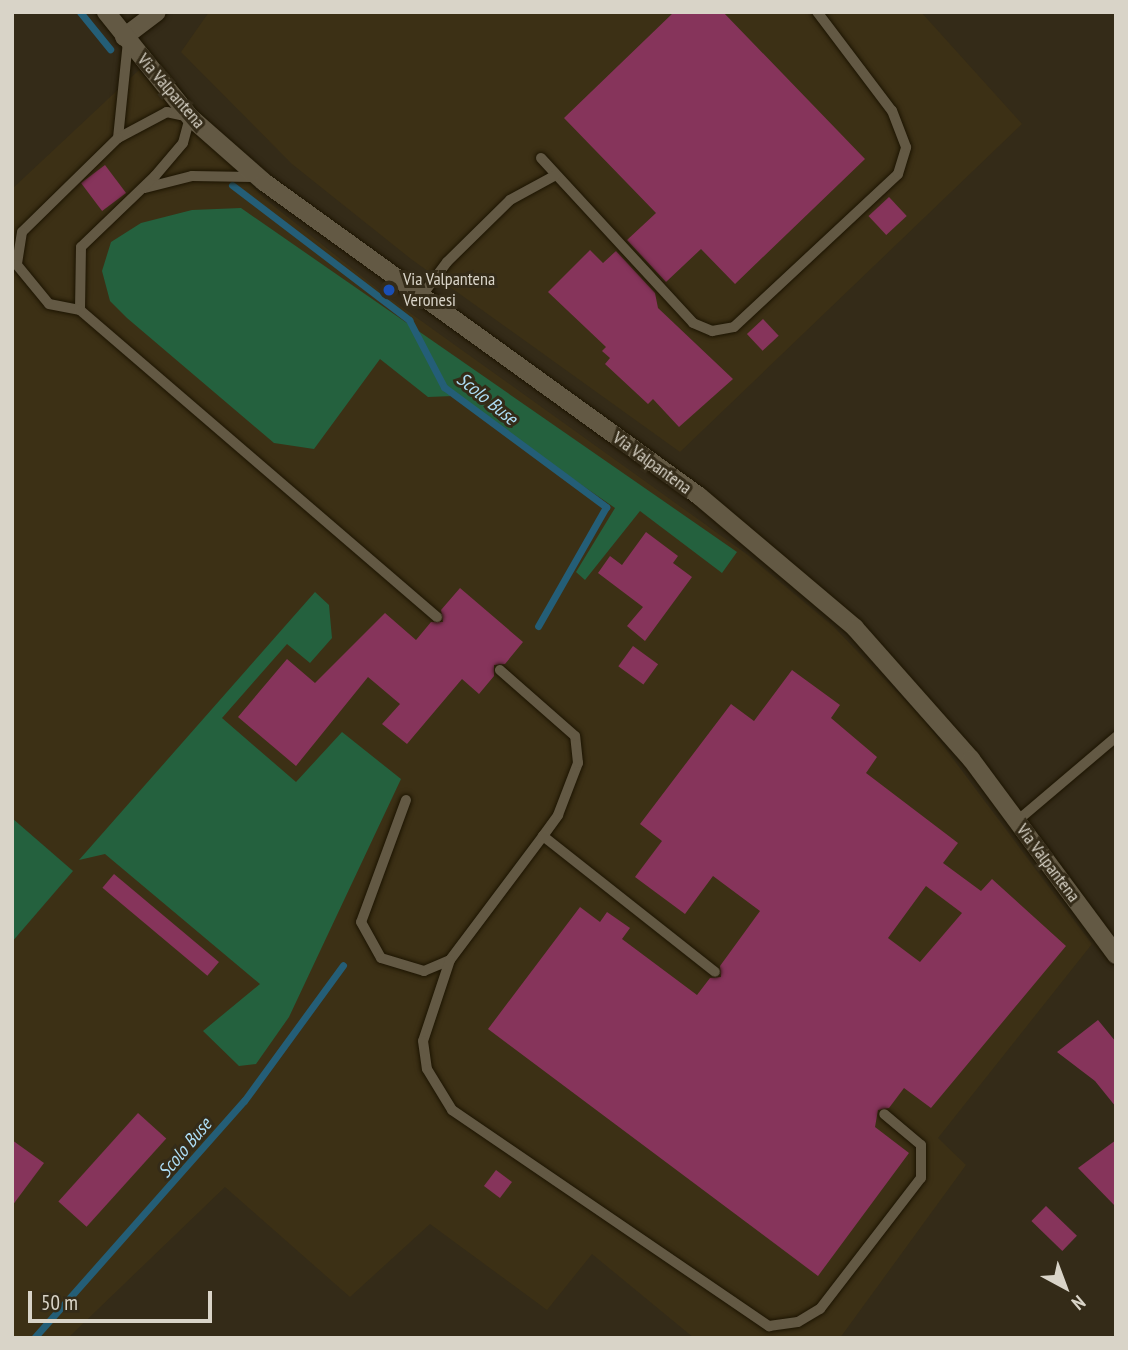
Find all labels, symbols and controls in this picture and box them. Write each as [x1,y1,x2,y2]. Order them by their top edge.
street label: Via Valpantena [132,49,210,133]
place label: Via Valpantena Veronesi [403,269,496,312]
marker: Via Valpantena Veronesi [381,282,397,298]
water label: Scolo Buse [452,368,522,430]
street label: Via Valpantena [608,427,696,499]
street label: Via Valpantena [1012,820,1084,906]
water label: Scolo Buse [153,1114,217,1182]
north arrow [1030,1252,1100,1322]
scale bar [32,1276,215,1320]
text: 50 m [41,1289,78,1316]
text: N [1067,1290,1091,1315]

